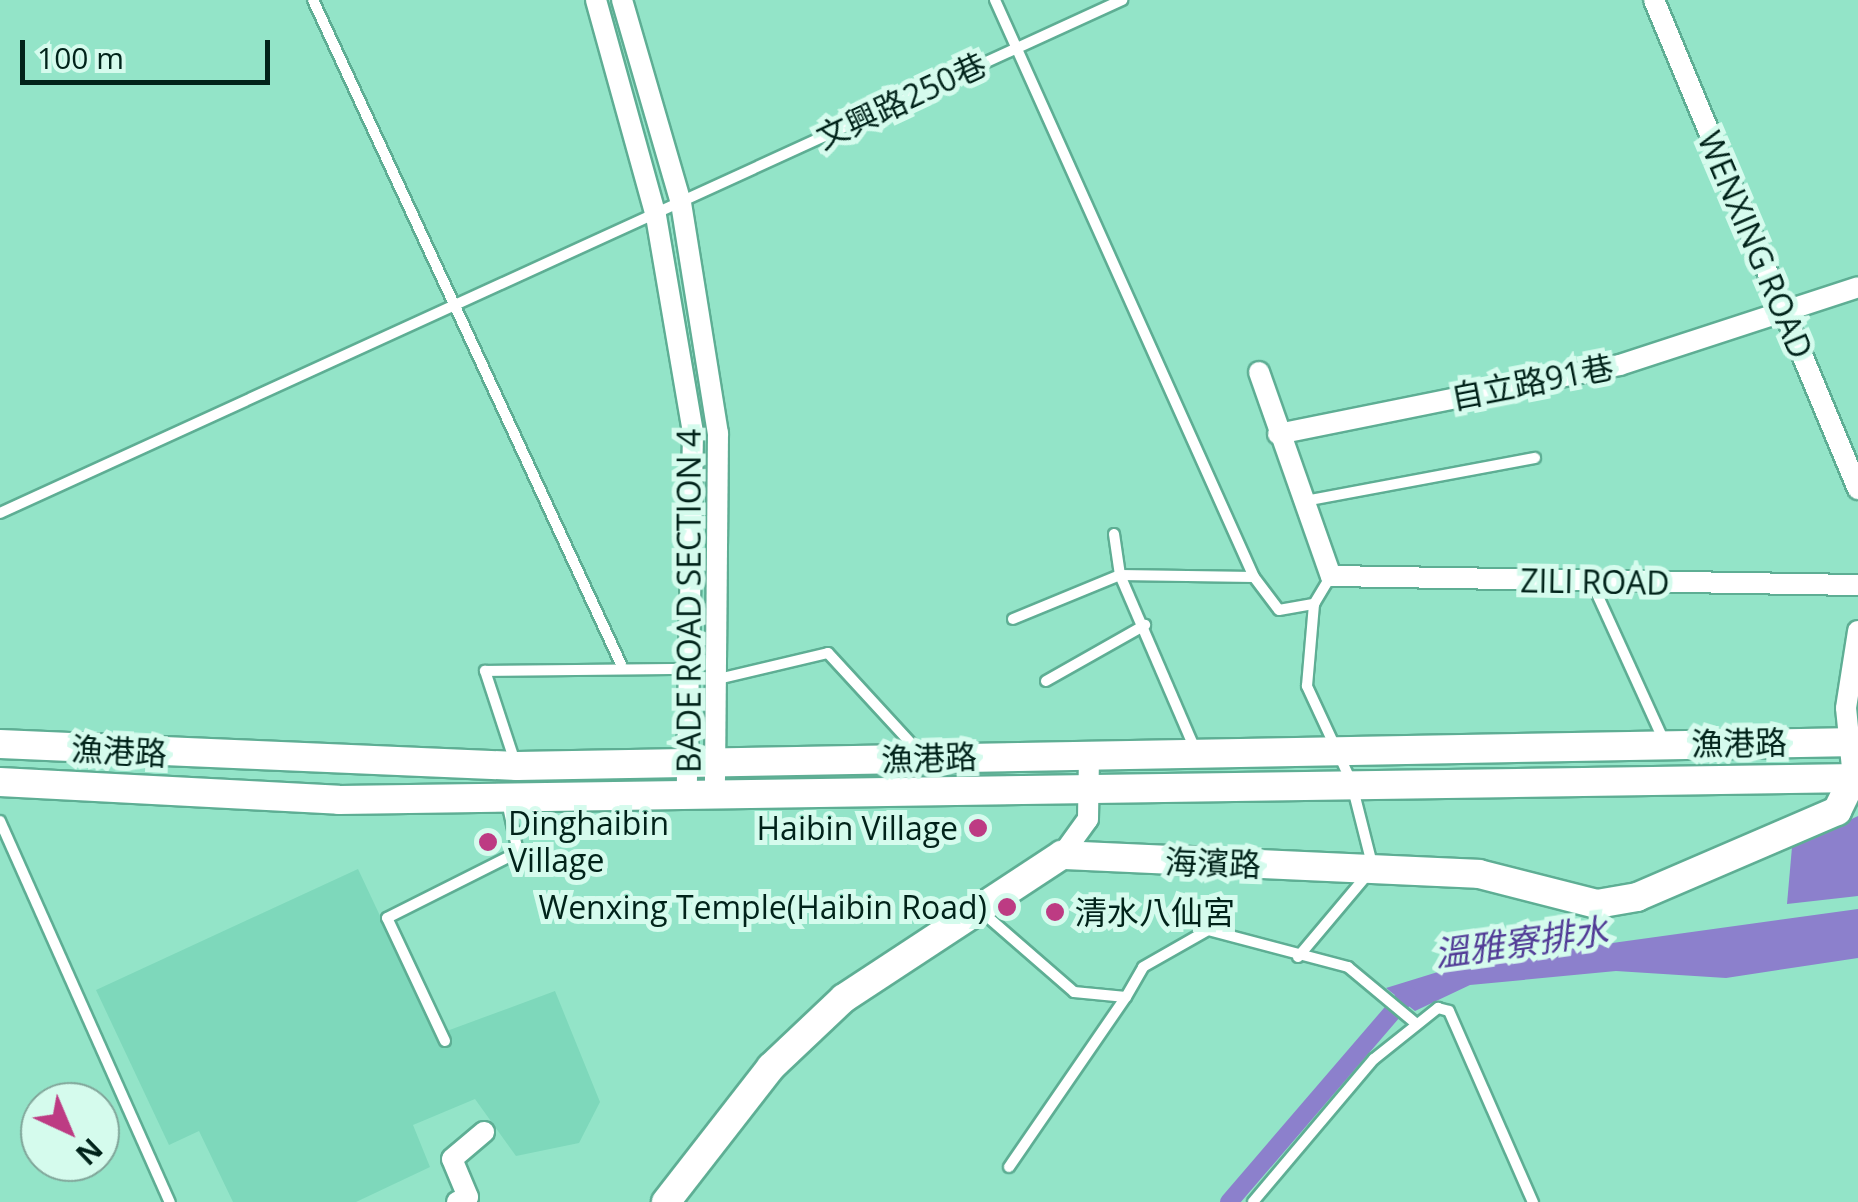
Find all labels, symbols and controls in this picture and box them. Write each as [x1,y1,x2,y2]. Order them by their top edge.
scale bar [25,20,275,82]
text: 100 m [37,37,124,78]
street label: 文興路250巷 [810,45,992,157]
street label: WENXING ROAD [1690,126,1820,364]
street label: 自立路91巷 [1448,347,1616,417]
street label: BADE ROAD SECTION 4 [670,429,708,773]
street label: ZILI ROAD [1520,562,1670,602]
street label: 漁港路 [1691,723,1787,763]
street label: 漁港路 [70,729,168,773]
street label: 漁港路 [880,737,978,779]
place label: Dinghaibin Village [508,805,669,880]
place label: Haibin Village [757,809,958,847]
marker: Haibin Village [967,817,989,839]
marker: Dinghaibin Village [477,831,499,853]
street label: 海濱路 [1164,842,1262,884]
place label: Wenxing Temple(Haibin Road) [539,888,987,926]
place label: 清水八仙宮 [1075,893,1235,931]
marker: Wenxing Temple(Haibin Road) [996,896,1018,918]
marker: 清水八仙宮 [1044,901,1066,923]
water label: 溫雅寮排水 [1431,909,1611,975]
north arrow [20,1082,120,1182]
text: N [68,1131,111,1174]

